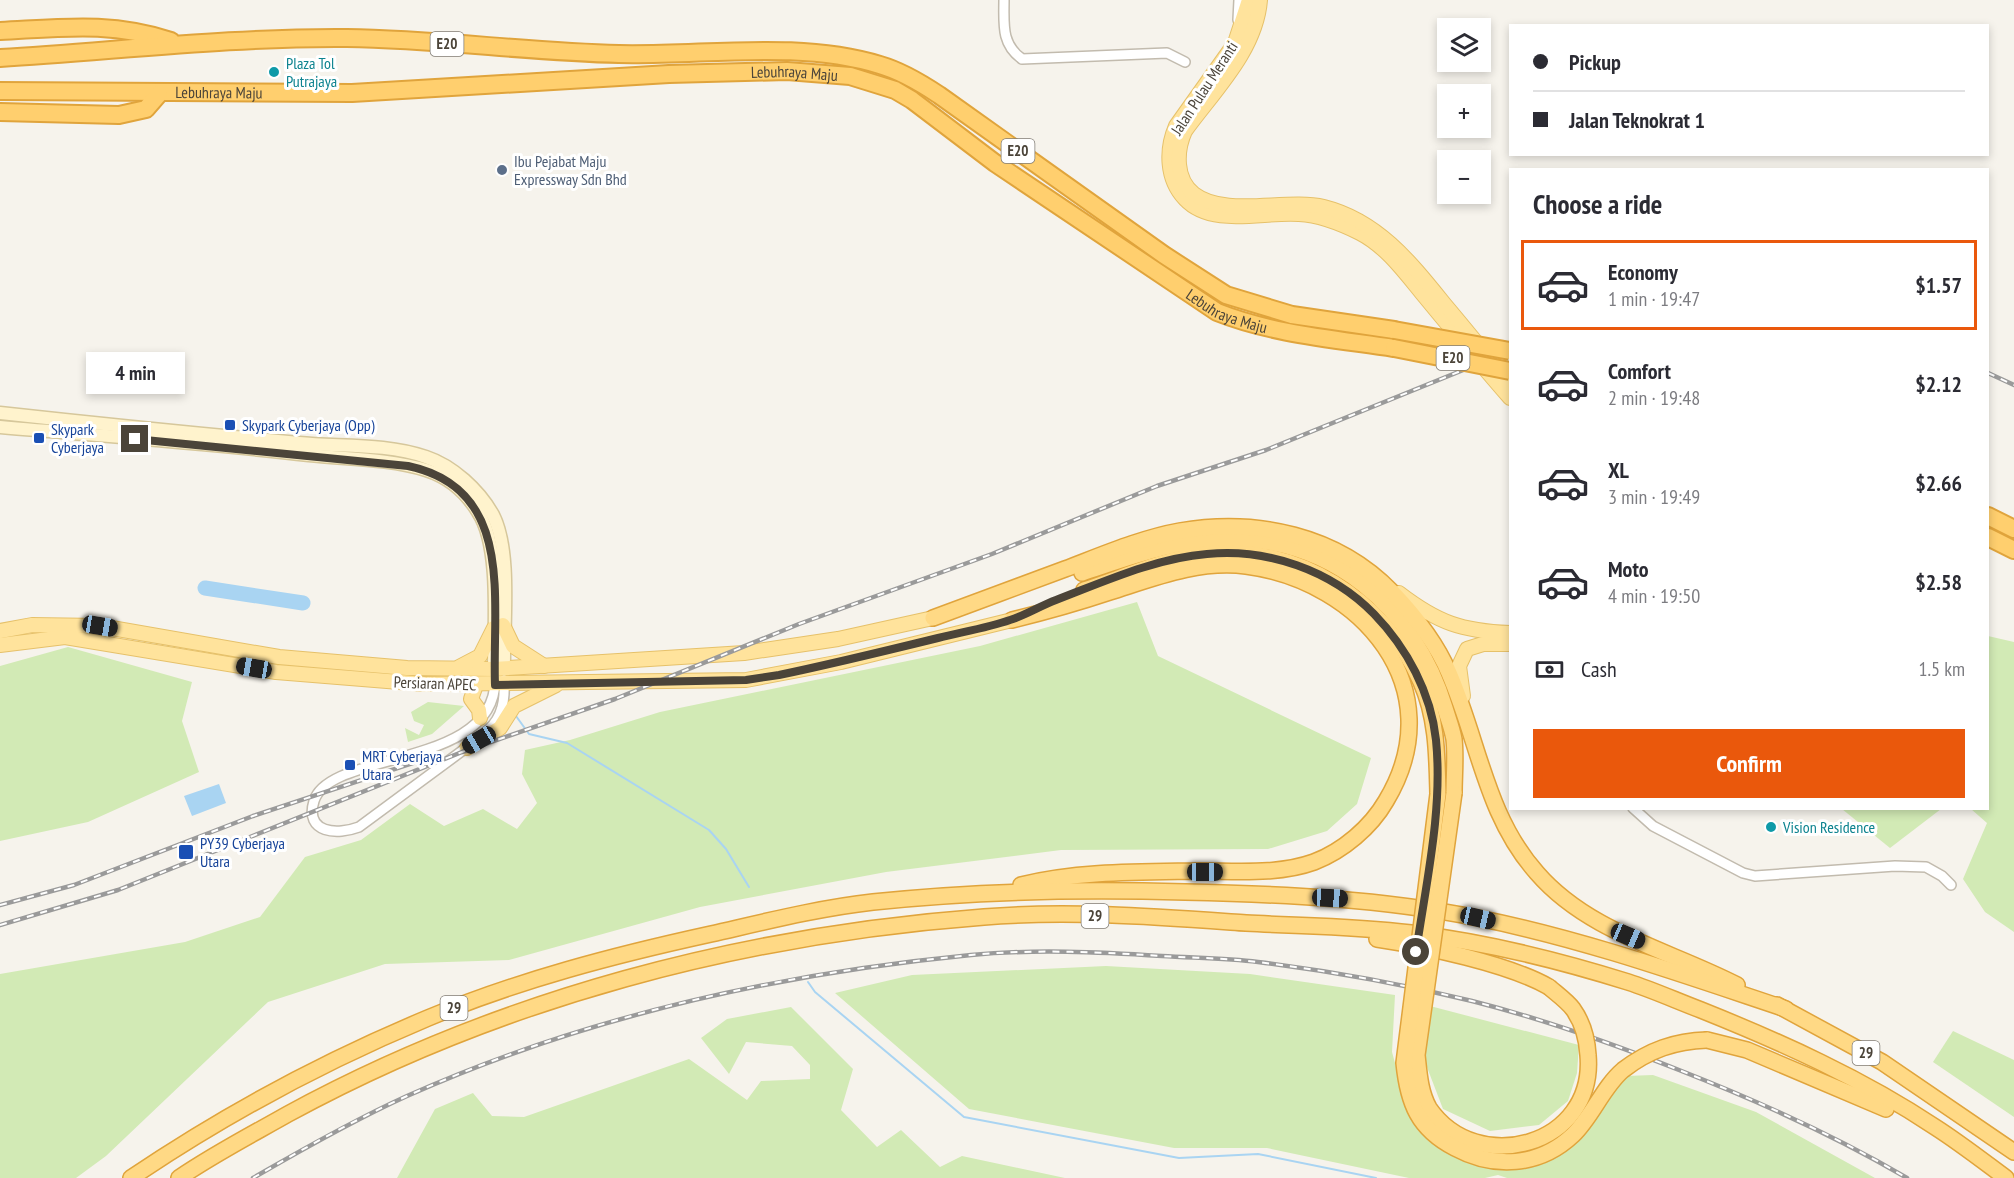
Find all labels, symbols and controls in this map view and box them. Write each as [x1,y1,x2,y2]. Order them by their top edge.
map controls [1437,18,1491,204]
button: layers [1437,18,1491,72]
road number: E20 [430,32,464,56]
street label: Jalan Pulau Meranti [1166,37,1242,139]
text: Pickup [1569,48,1621,76]
place label: Plaza Tol Putrajaya [286,53,337,91]
street label: Lebuhraya Maju [751,61,839,85]
marker: Plaza Tol Putrajaya [267,65,281,79]
street label: Lebuhraya Maju [175,82,263,102]
button: + [1437,84,1491,138]
text: Jalan Teknokrat 1 [1569,106,1705,134]
road number: E20 [1002,139,1034,163]
button: − [1437,150,1491,204]
place label: Ibu Pejabat Maju Expressway Sdn Bhd [514,151,627,189]
marker: Ibu Pejabat Maju Expressway Sdn Bhd [495,163,509,177]
text: Choose a ride [1533,187,1662,221]
icon: car [1536,258,1590,312]
text: Economy [1608,258,1678,286]
text: $1.57 [1915,271,1962,299]
street label: Lebuhraya Maju [1183,284,1269,337]
text: 1 min · 19:47 [1608,286,1700,312]
road number: E20 [1436,346,1470,370]
callout: 4 min [86,352,184,394]
icon: car [1536,357,1590,411]
text: Comfort [1608,357,1671,385]
text: 4 min [115,360,156,386]
text: $2.12 [1915,370,1962,398]
text: 2 min · 19:48 [1608,385,1700,411]
place label: Skypark Cyberjaya (Opp) [242,415,375,435]
marker: Skypark Cyberjaya (Opp) [223,418,237,432]
place label: Skypark Cyberjaya [51,419,104,457]
route end [121,425,148,452]
marker: Skypark Cyberjaya [32,431,46,445]
icon: car [1536,456,1590,510]
text: XL [1608,456,1629,484]
text: $2.66 [1915,469,1962,497]
text: 3 min · 19:49 [1608,484,1700,510]
icon: car [1536,555,1590,609]
text: Moto [1608,555,1649,583]
text: $2.58 [1915,568,1962,596]
text: 4 min · 19:50 [1608,583,1700,609]
car [81,614,119,638]
icon: cash [1533,653,1566,686]
text: Cash [1581,655,1617,683]
car [235,656,273,680]
text: 1.5 km [1918,656,1965,682]
street label: Persiaran APEC [393,672,477,694]
car [459,723,499,757]
button: Confirm [1533,729,1965,798]
place label: MRT Cyberjaya Utara [362,746,442,784]
marker: MRT Cyberjaya Utara [343,758,357,772]
place label: Vision Residence [1782,817,1875,837]
marker: Vision Residence [1764,820,1778,834]
place label: PY39 Cyberjaya Utara [200,833,285,871]
marker: PY39 Cyberjaya Utara [177,843,195,861]
car [1187,863,1223,881]
car [1312,888,1348,908]
road number: 29 [1082,904,1108,928]
car [1458,905,1498,931]
car [1608,921,1648,951]
route start [1402,938,1429,965]
road number: 29 [440,996,468,1020]
road number: 29 [1852,1041,1880,1065]

